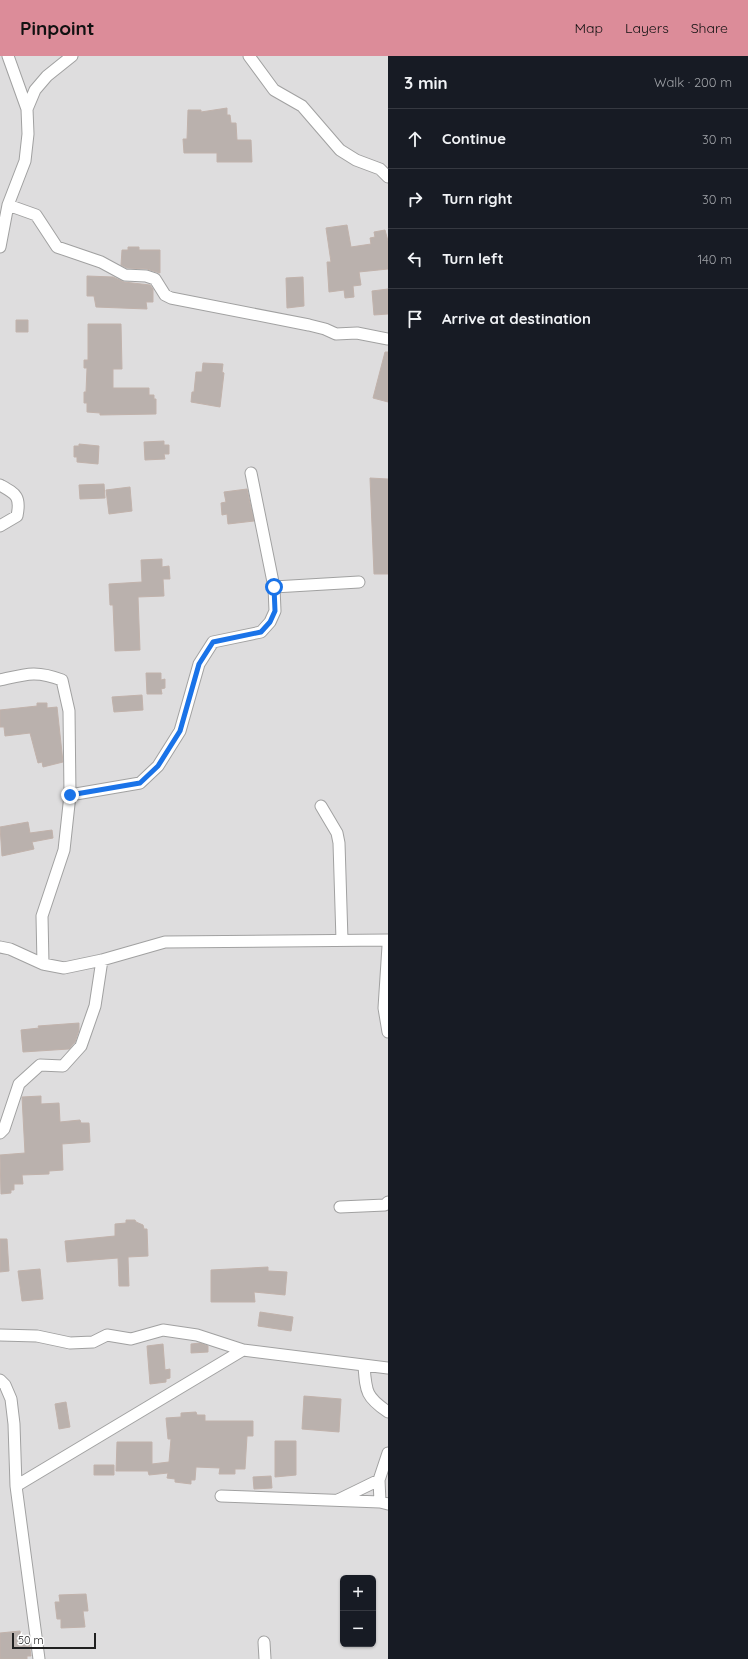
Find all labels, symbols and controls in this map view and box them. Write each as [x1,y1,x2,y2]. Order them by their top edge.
text: Pinpoint [20,16,95,40]
text: Map [574,19,603,37]
text: Layers [625,19,669,37]
text: Share [691,19,728,37]
text: 3 min [404,72,448,93]
text: Walk · 200 m [654,74,732,90]
icon: ahead [404,128,426,150]
text: Continue [442,129,506,148]
text: 30 m [702,131,732,147]
icon: right [404,188,426,210]
text: Turn right [442,189,513,208]
text: 30 m [702,191,732,207]
icon: left [404,248,426,270]
text: Turn left [442,249,504,268]
text: 140 m [697,251,732,267]
icon: arrive [404,308,426,330]
text: Arrive at destination [442,309,591,328]
route start [265,578,283,596]
route end [61,786,79,804]
map controls [340,1575,376,1647]
button: + [340,1575,376,1611]
button: − [340,1611,376,1647]
scale bar [12,1631,96,1650]
text: 50 m [18,1633,44,1647]

